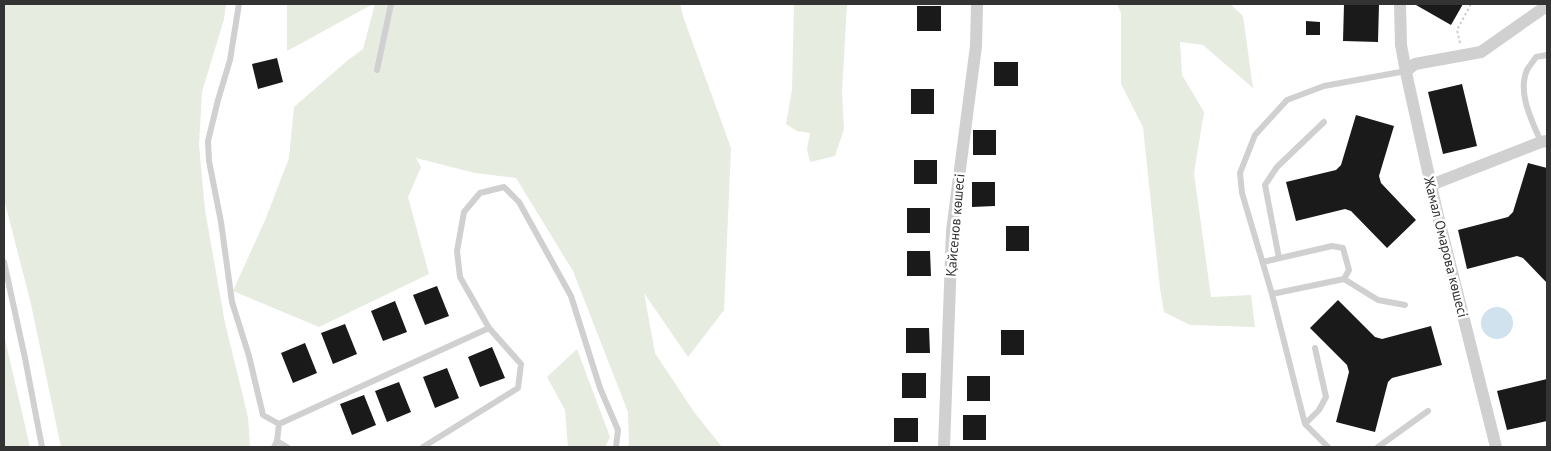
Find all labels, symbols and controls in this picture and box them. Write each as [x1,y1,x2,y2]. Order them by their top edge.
street label: Қайсенов көшесі [942,173,968,277]
street label: Жамал Омарова көшесі [1420,174,1472,319]

